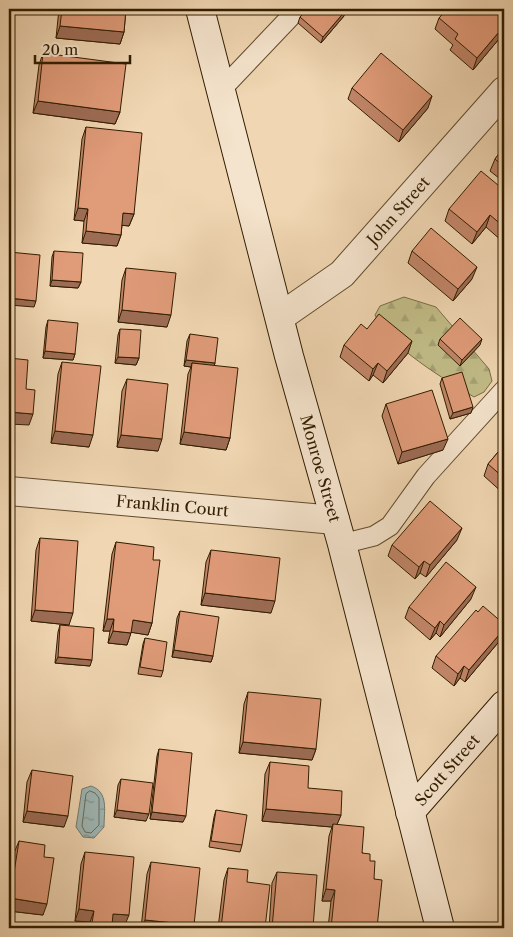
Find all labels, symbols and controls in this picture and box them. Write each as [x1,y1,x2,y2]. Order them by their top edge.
scale bar [35,32,130,64]
text: 20 m [42,40,78,59]
street label: John Street [360,172,434,251]
street label: Monroe Street [296,412,345,525]
street label: Franklin Court [115,491,230,521]
street label: Scott Street [410,730,484,810]

